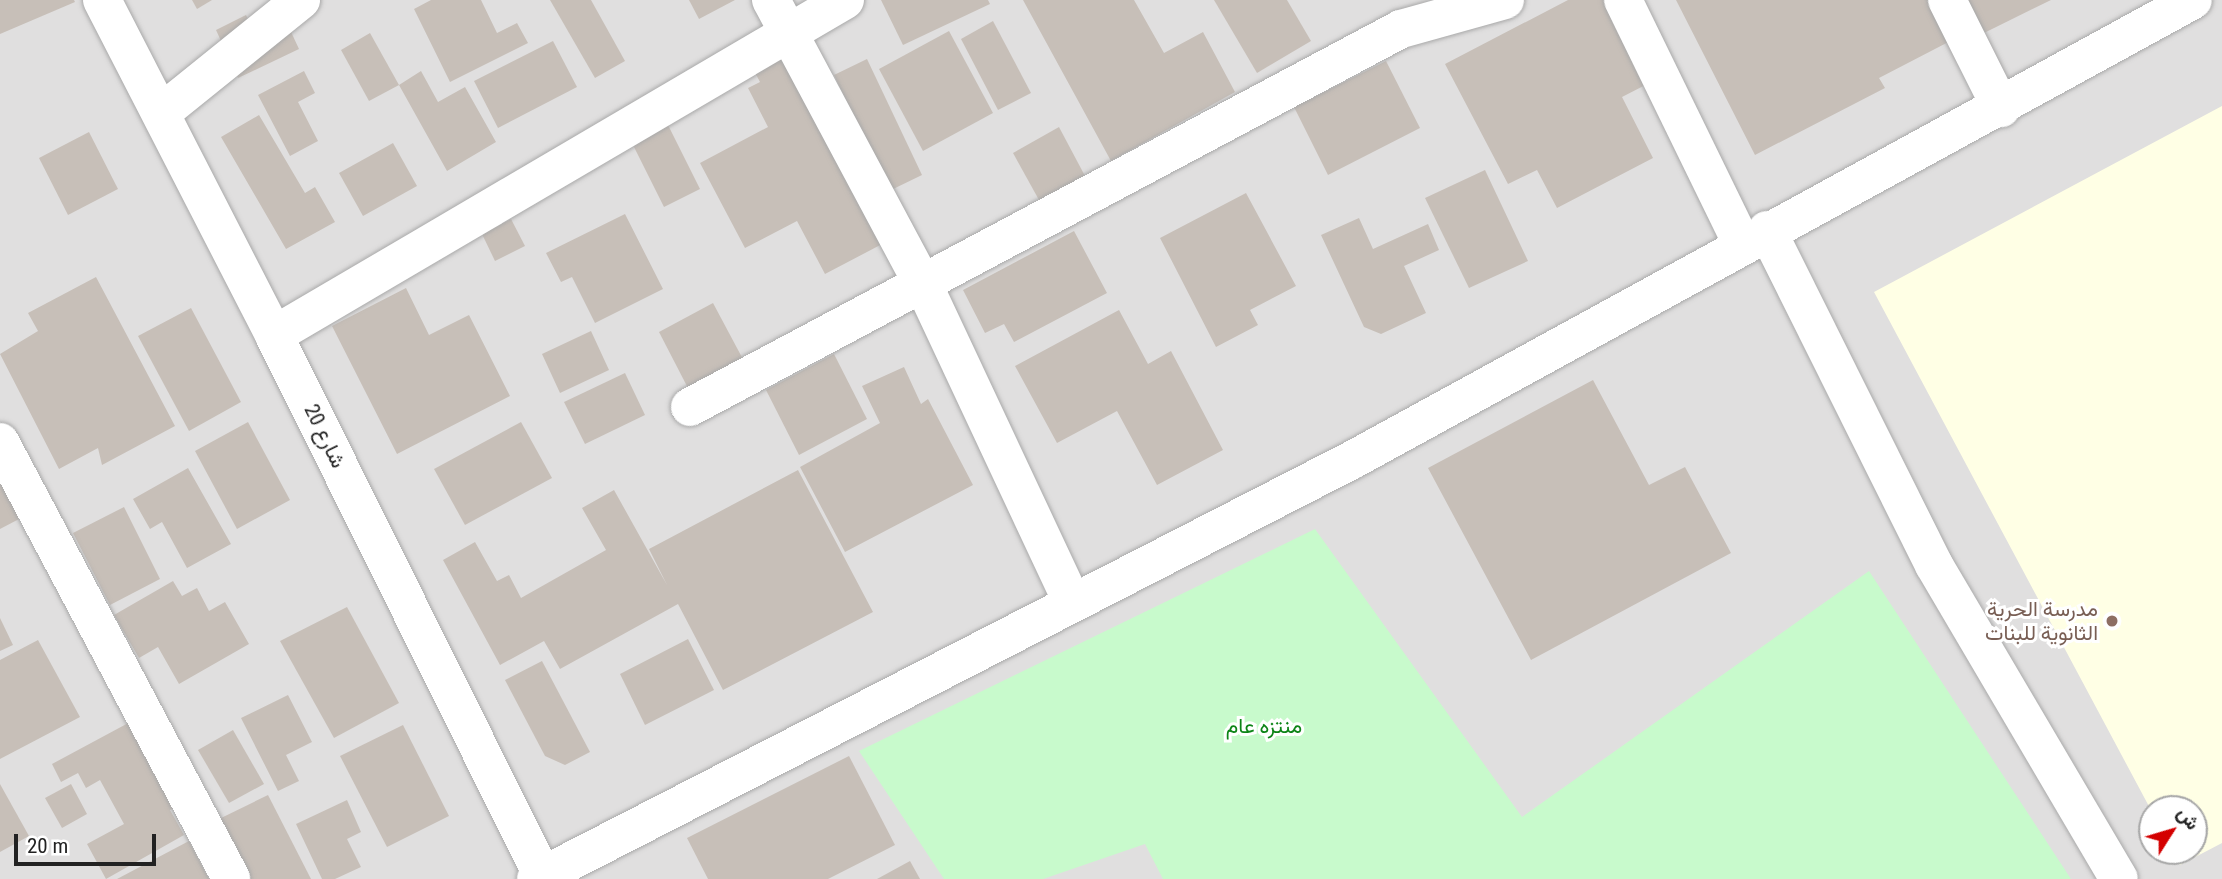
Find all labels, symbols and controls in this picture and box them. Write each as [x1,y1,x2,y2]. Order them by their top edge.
street label: شارع 20 [299,400,351,472]
place label: مدرسة الحرية الثانوية للبنات [1985,596,2098,646]
marker: مدرسة الحرية الثانوية للبنات [2104,613,2120,629]
park label: منتزه عام [1226,713,1302,739]
north arrow [2138,795,2208,865]
text: ش [2173,802,2205,834]
scale bar [18,820,159,864]
text: 20 m [27,834,68,858]

